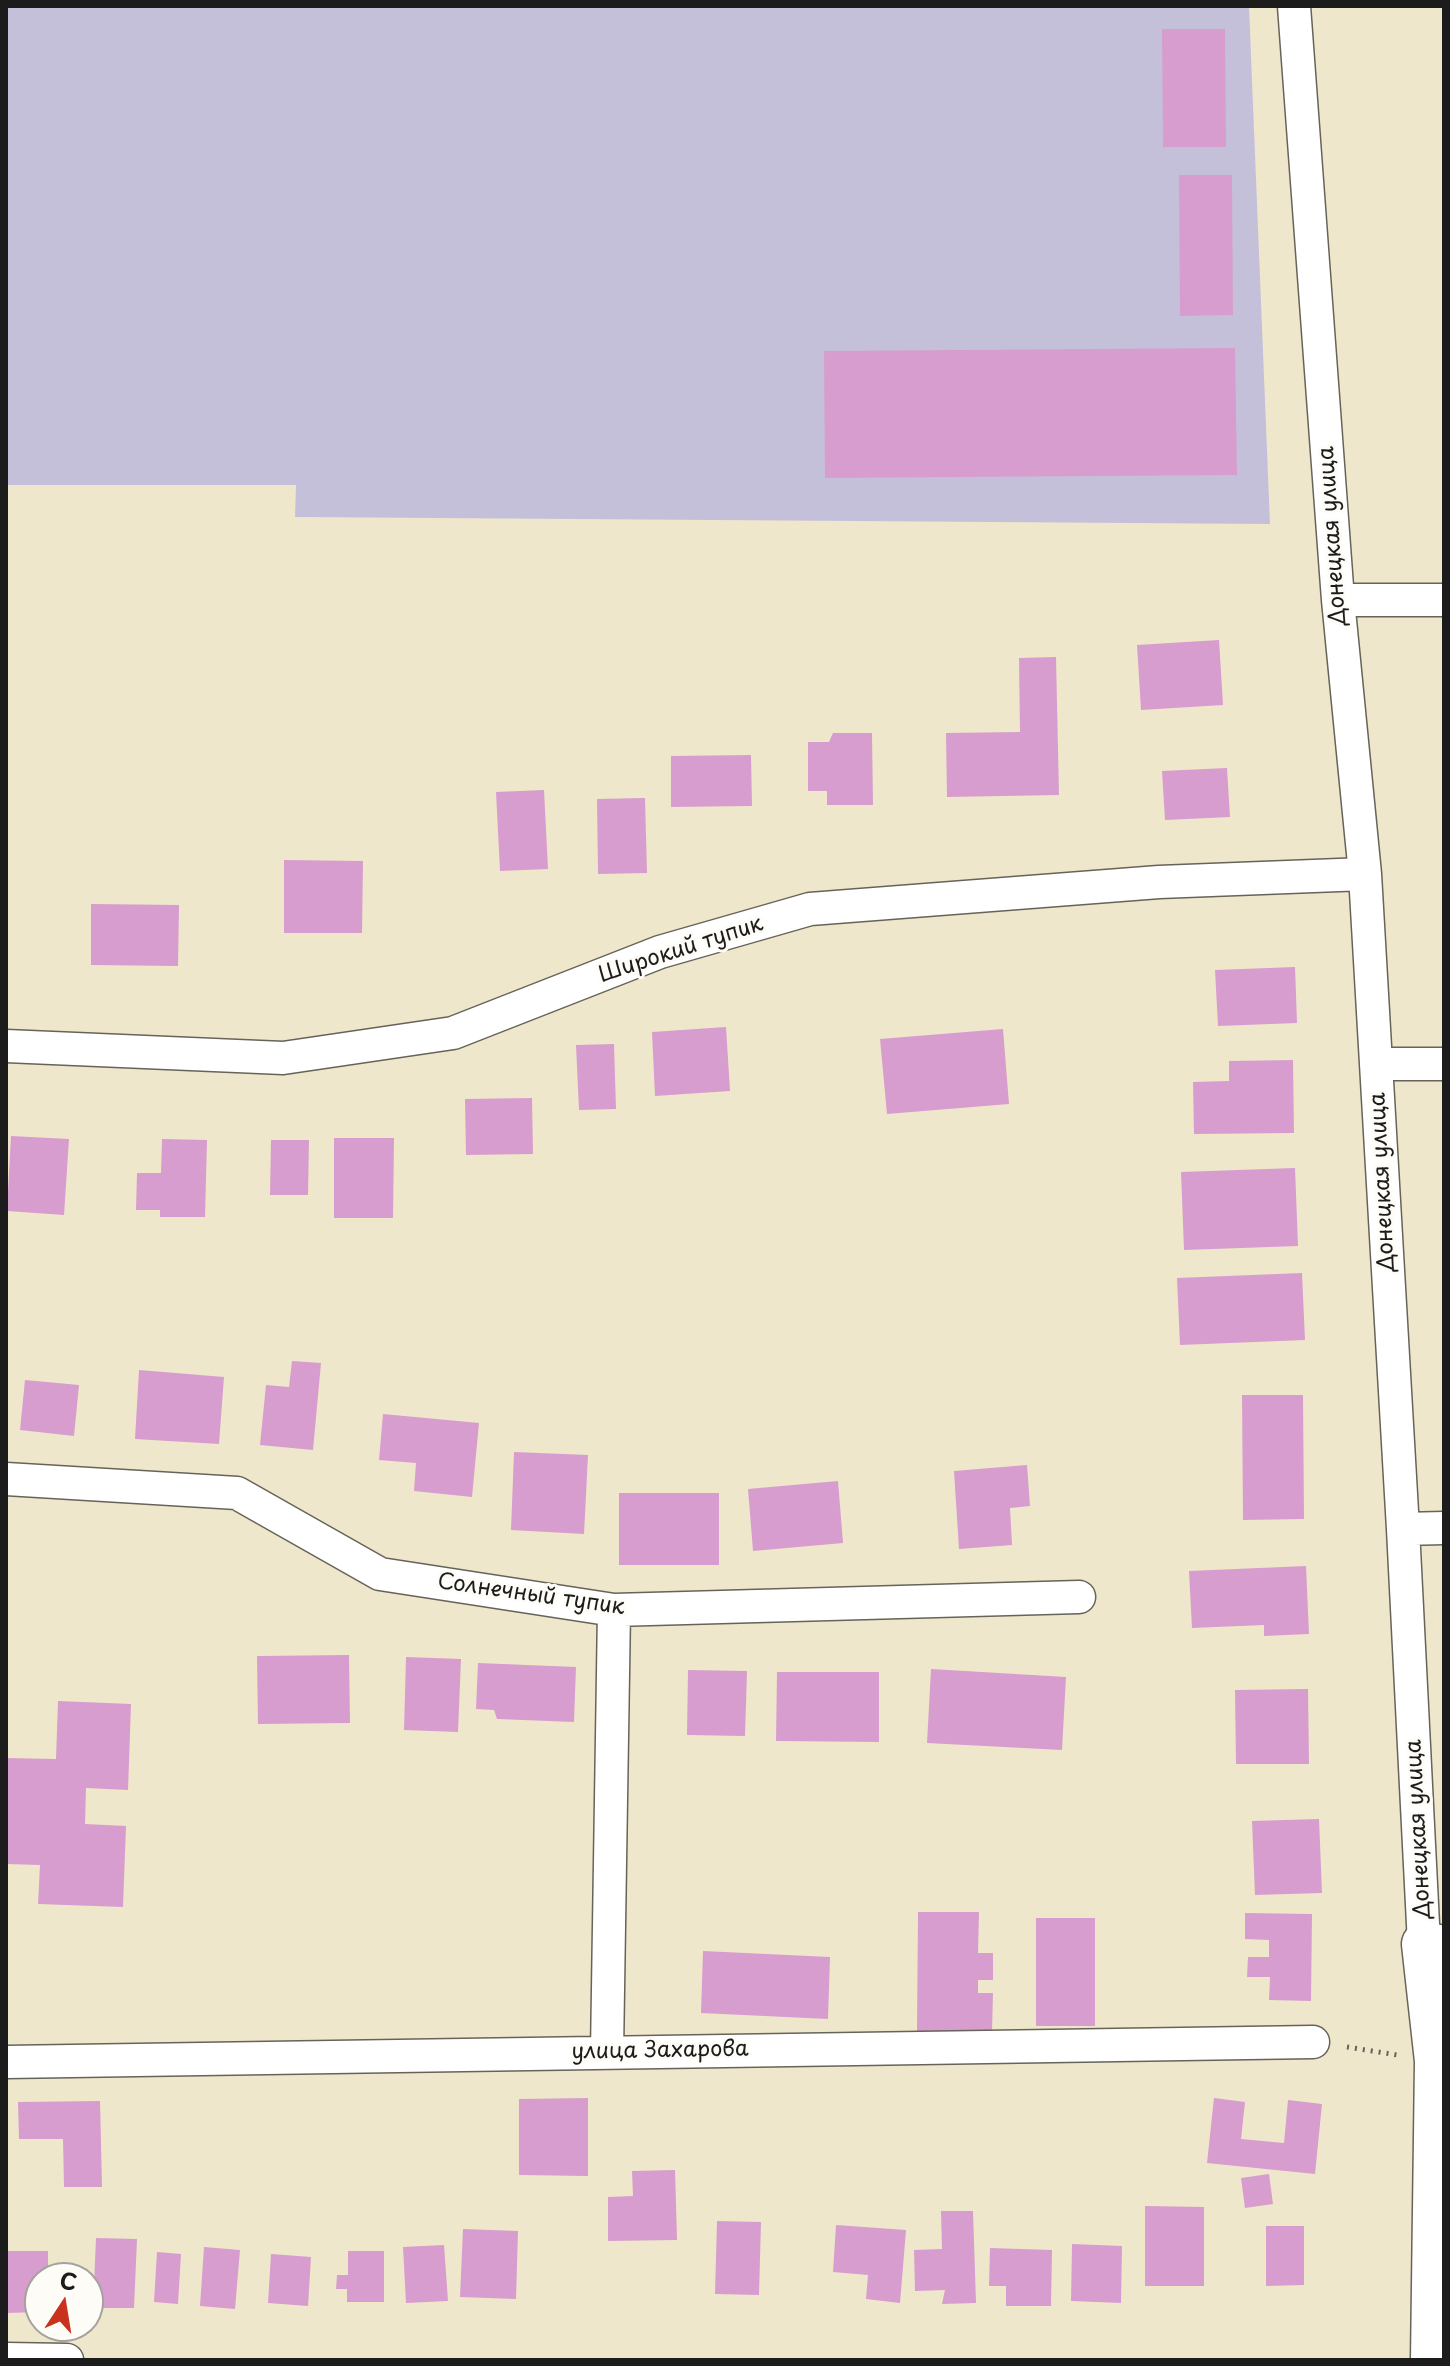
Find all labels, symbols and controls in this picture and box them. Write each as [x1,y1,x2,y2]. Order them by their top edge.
street label: Донецкая улица [1314,446,1352,626]
street label: Широкий тупик [596,911,766,989]
street label: Донецкая улица [1365,1092,1401,1272]
street label: Солнечный тупик [436,1569,626,1621]
street label: Донецкая улица [1401,1739,1437,1919]
street label: улица Захарова [571,2036,749,2066]
north arrow [24,2262,104,2342]
text: С [57,2262,80,2298]

